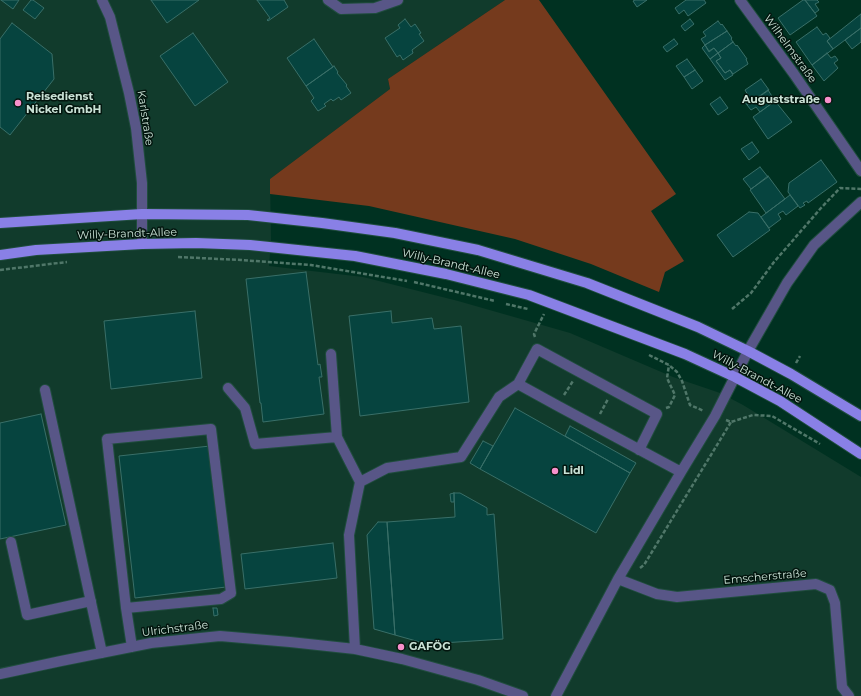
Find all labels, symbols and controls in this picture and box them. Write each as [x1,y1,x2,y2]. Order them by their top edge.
street label: Wilhelmstraße [761,12,819,86]
street label: Karlstraße [134,89,156,147]
place label: Reisedienst Nickel GmbH [26,90,101,116]
place label: Auguststraße [742,93,820,107]
marker: Auguststraße [823,95,833,105]
marker: Reisedienst Nickel GmbH [13,98,23,108]
street label: Willy-Brandt-Allee [77,226,177,242]
street label: Willy-Brandt-Allee [401,246,501,282]
street label: Willy-Brandt-Allee [710,348,804,406]
place label: Lidl [563,464,584,478]
marker: Lidl [550,466,560,476]
street label: Emscherstraße [723,567,807,587]
street label: Ulrichstraße [141,618,209,640]
place label: GAFÖG [409,640,451,654]
marker: GAFÖG [396,642,406,652]

